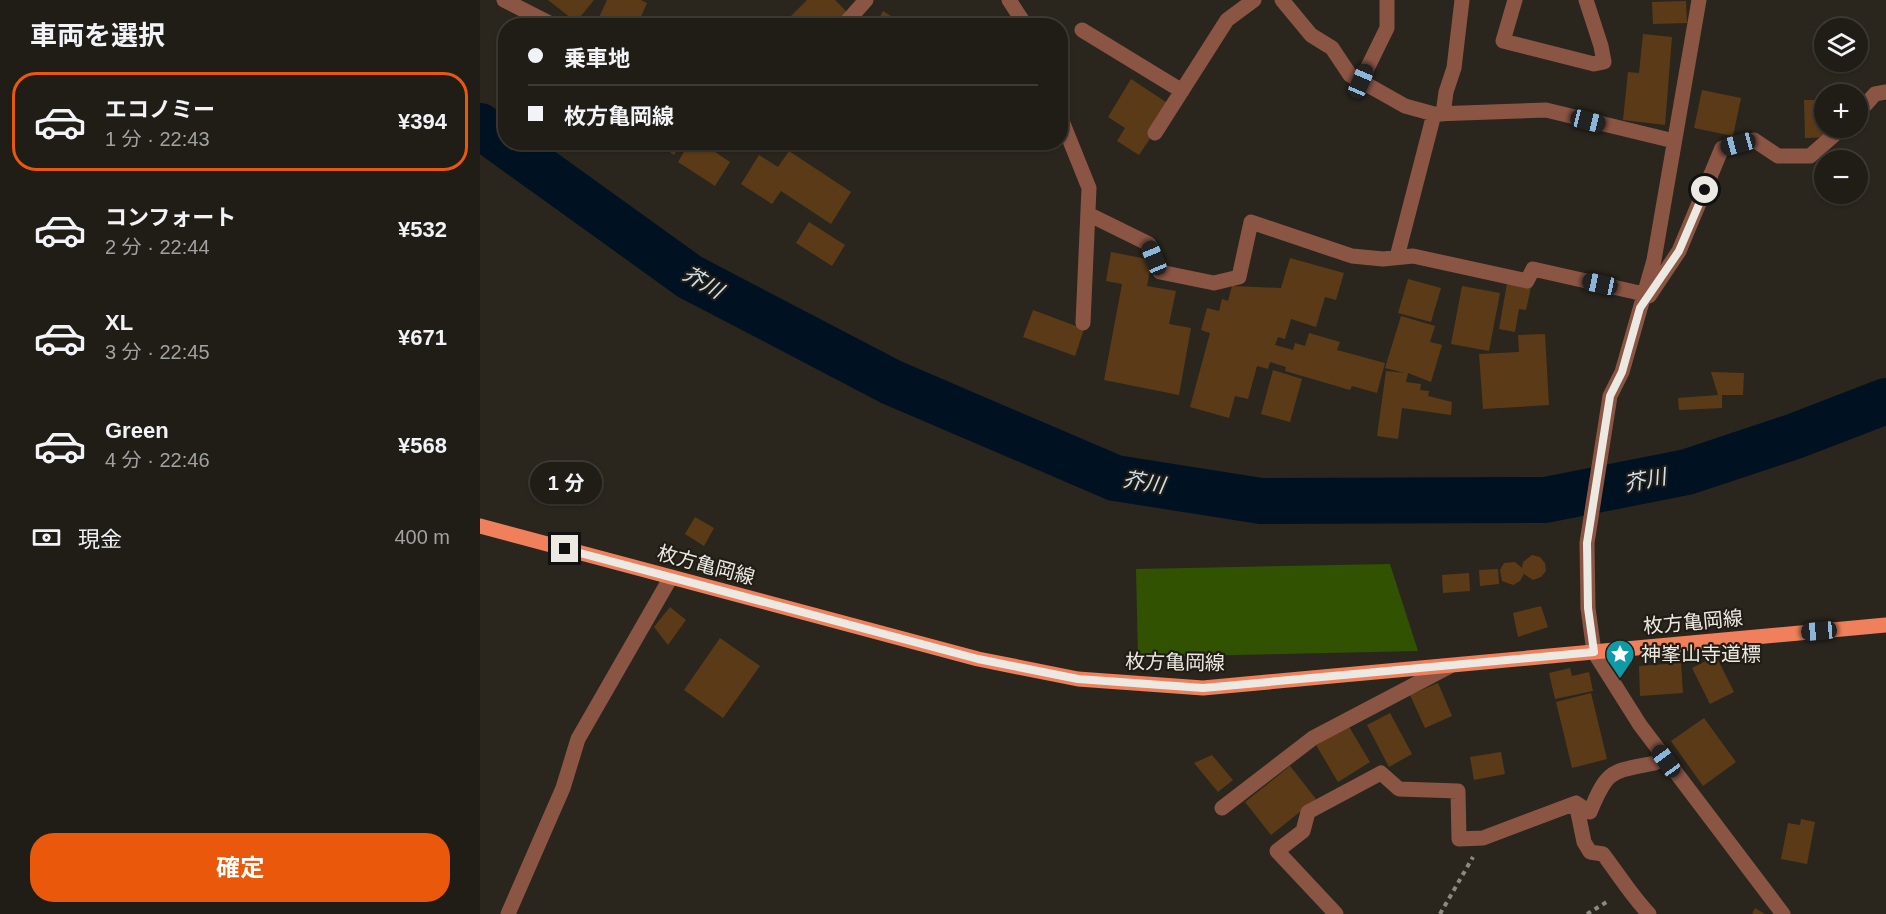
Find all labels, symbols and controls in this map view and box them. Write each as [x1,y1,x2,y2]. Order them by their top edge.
map controls [1814,18,1868,204]
button: layers [1814,18,1868,72]
text: 車両を選択 [30,21,165,51]
text: 乗車地 [564,46,630,71]
car [1346,61,1376,101]
button: + [1814,84,1868,138]
icon: car [33,95,87,149]
text: エコノミー [105,97,215,122]
text: 枚方亀岡線 [564,104,674,129]
car [1568,108,1608,134]
text: ¥394 [398,109,447,134]
text: 1 分 · 22:43 [105,128,210,150]
car [1718,131,1758,157]
button: − [1814,150,1868,204]
route start [1691,176,1718,203]
icon: car [33,203,87,257]
text: コンフォート [105,205,236,230]
text: ¥532 [398,217,447,242]
text: 2 分 · 22:44 [105,236,210,258]
car [1139,238,1169,278]
water label: 芥川 [679,262,729,303]
car [1581,271,1619,297]
text: XL [105,310,133,335]
icon: car [33,311,87,365]
text: ¥671 [398,325,447,350]
text: 3 分 · 22:45 [105,341,210,363]
text: Green [105,418,169,443]
icon: car [33,419,87,473]
text: ¥568 [398,433,447,458]
text: 4 分 · 22:46 [105,449,210,471]
callout: 1 分 [529,462,601,504]
water label: 芥川 [1622,464,1670,495]
water label: 芥川 [1121,467,1169,497]
text: 1 分 [548,472,584,494]
icon: cash [30,521,63,554]
text: 400 m [394,526,450,548]
text: 現金 [78,527,122,552]
route end [551,535,578,562]
street label: 枚方亀岡線 [655,541,757,589]
street label: 枚方亀岡線 [1642,607,1744,637]
car [1800,620,1838,642]
place icon: 神峯山寺道標 [1604,638,1636,680]
place label: 神峯山寺道標 [1641,643,1761,665]
street label: 枚方亀岡線 [1125,650,1225,674]
car [1648,741,1684,781]
button: 確定 [30,833,450,902]

